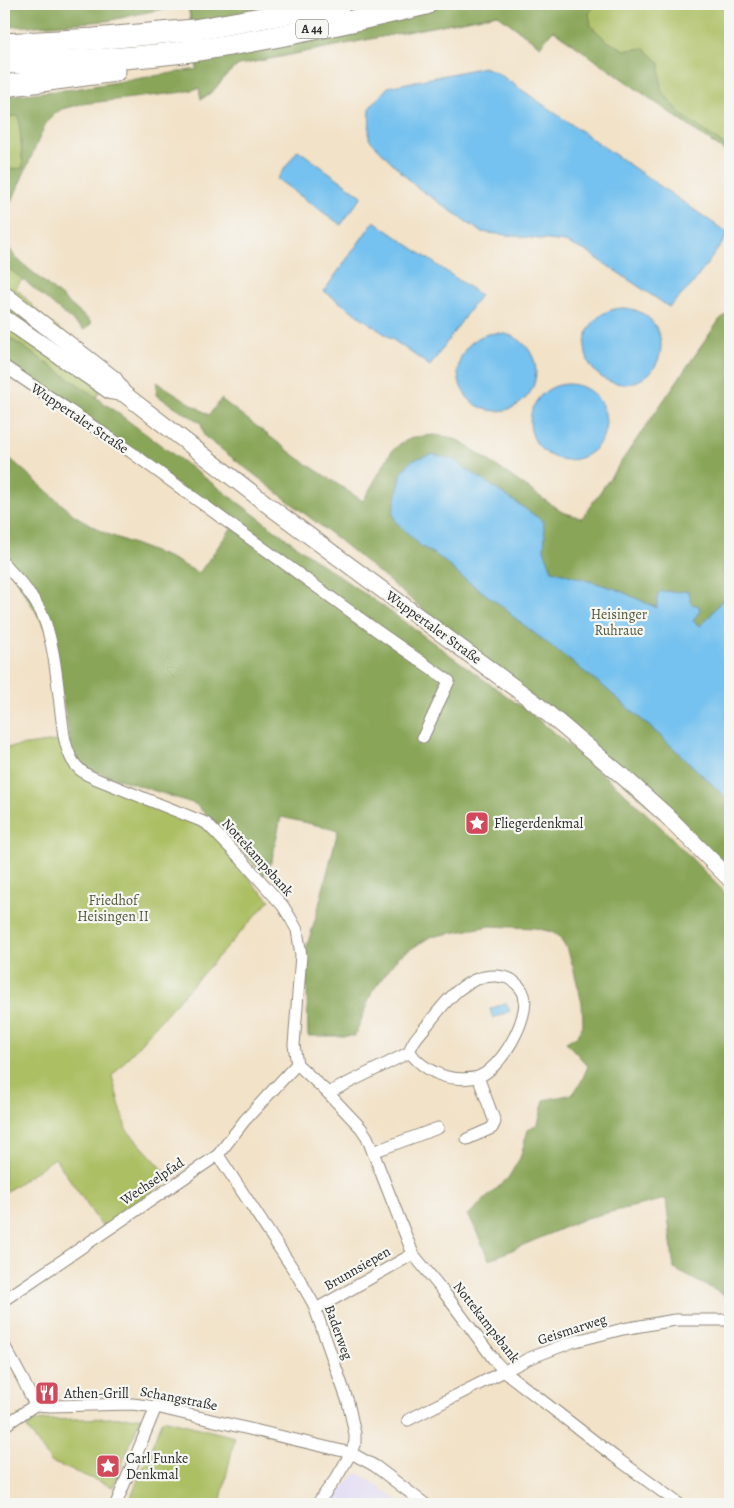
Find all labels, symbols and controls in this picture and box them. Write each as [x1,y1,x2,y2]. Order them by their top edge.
road number: A 44 [296,20,328,38]
street label: Wuppertaler Straße [26,378,132,458]
street label: Wuppertaler Straße [381,586,485,669]
park label: Heisinger Ruhraue [591,605,648,640]
place icon: Fliegerdenkmal [464,810,490,836]
street label: Nottekampsbank [218,814,298,900]
place label: Fliegerdenkmal [494,814,584,833]
park label: Friedhof Heisingen II [77,891,149,926]
street label: Wechselpfad [116,1153,188,1210]
street label: Brunnsiepen [321,1242,394,1295]
street label: Nottekampsbank [449,1278,524,1367]
street label: Baderweg [320,1302,357,1362]
street label: Geismarweg [535,1309,609,1350]
restaurant icon: Athen-Grill [34,1380,60,1406]
street label: Schangstraße [139,1382,219,1415]
place label: Athen-Grill [63,1384,129,1403]
place label: Carl Funke Denkmal [126,1449,188,1484]
place icon: Carl Funke Denkmal [95,1453,121,1479]

